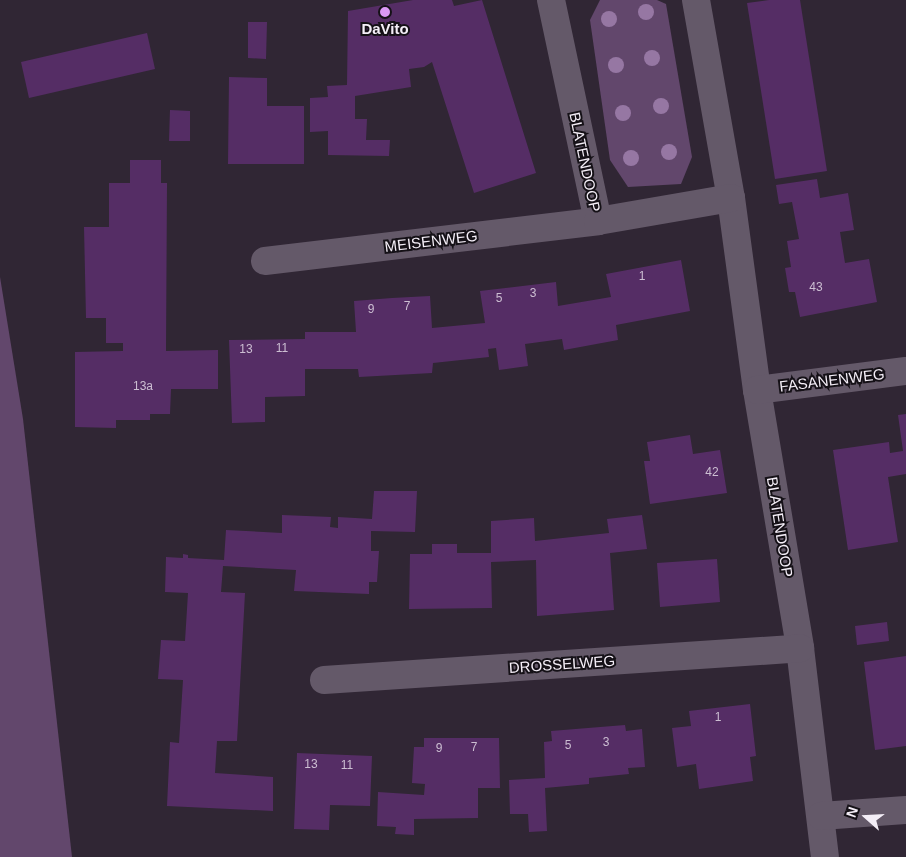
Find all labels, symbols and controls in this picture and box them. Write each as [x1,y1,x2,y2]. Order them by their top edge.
marker: DaVito [379,6,391,18]
place label: DaVito [361,20,409,38]
street label: BLATENDOOP [566,111,604,213]
street label: MEISENWEG [384,226,478,256]
house number: 1 [639,270,645,284]
house number: 43 [809,281,823,295]
house number: 3 [530,287,536,301]
house number: 5 [496,292,502,306]
house number: 7 [404,300,410,314]
house number: 9 [368,303,374,317]
house number: 11 [276,342,288,356]
house number: 13 [239,343,253,357]
street label: FASANENWEG [778,365,886,395]
house number: 13a [133,380,153,394]
house number: 42 [705,466,719,480]
street label: BLATENDOOP [763,476,797,578]
street label: DROSSELWEG [508,651,616,677]
house number: 1 [715,711,721,725]
house number: 3 [603,736,609,750]
house number: 5 [565,739,571,753]
house number: 7 [471,741,477,755]
house number: 9 [436,742,442,756]
house number: 13 [304,758,318,772]
house number: 11 [341,759,353,773]
north arrow [841,792,891,842]
text: N [843,805,861,820]

